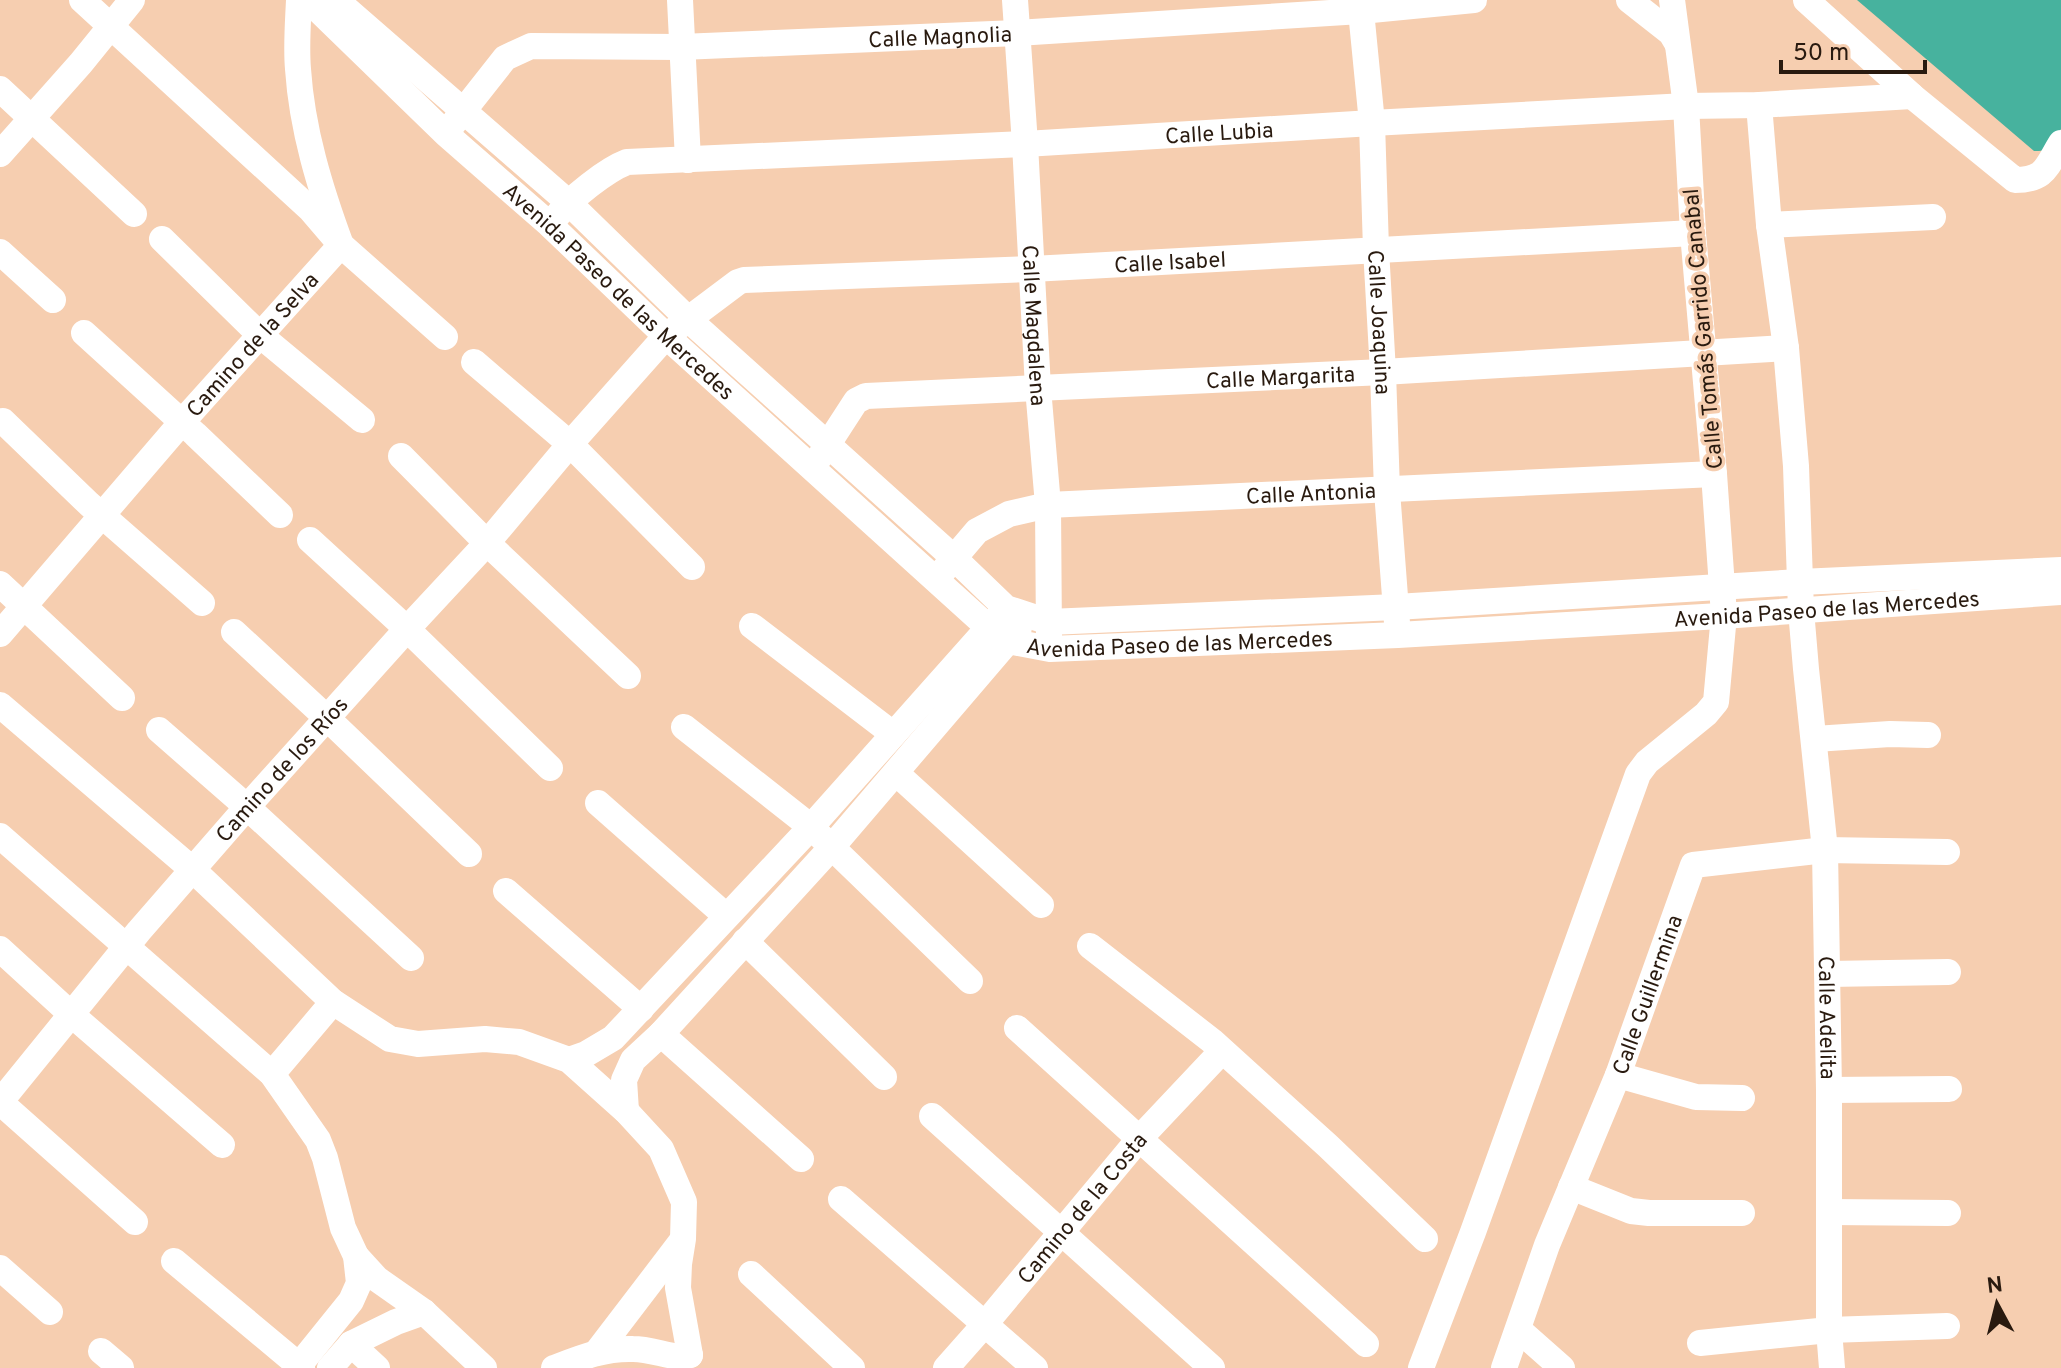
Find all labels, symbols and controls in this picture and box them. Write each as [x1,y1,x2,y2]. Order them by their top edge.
street label: Calle Magnolia [868,22,1013,55]
scale bar [1781,24,1925,74]
text: 50 m [1793,39,1849,69]
street label: Calle Lubia [1164,118,1274,152]
street label: Avenida Paseo de las Mercedes [496,179,739,407]
street label: Calle Tomás Garrido Canabal [1679,187,1730,470]
street label: Calle Magdalena [1014,244,1050,407]
street label: Calle Isabel [1113,247,1227,281]
street label: Calle Joaquina [1360,249,1395,395]
street label: Camino de la Selva [182,268,326,424]
street label: Calle Margarita [1205,362,1356,396]
street label: Calle Antonia [1245,479,1377,512]
street label: Avenida Paseo de las Mercedes [1673,587,1981,635]
street label: Avenida Paseo de las Mercedes [1024,627,1333,665]
street label: Camino de los Ríos [211,692,355,849]
street label: Calle Guillermina [1608,912,1690,1079]
street label: Calle Adelita [1811,956,1840,1080]
street label: Camino de la Costa [1013,1128,1154,1291]
north arrow [1957,1264,2037,1344]
text: N [1985,1272,2004,1301]

